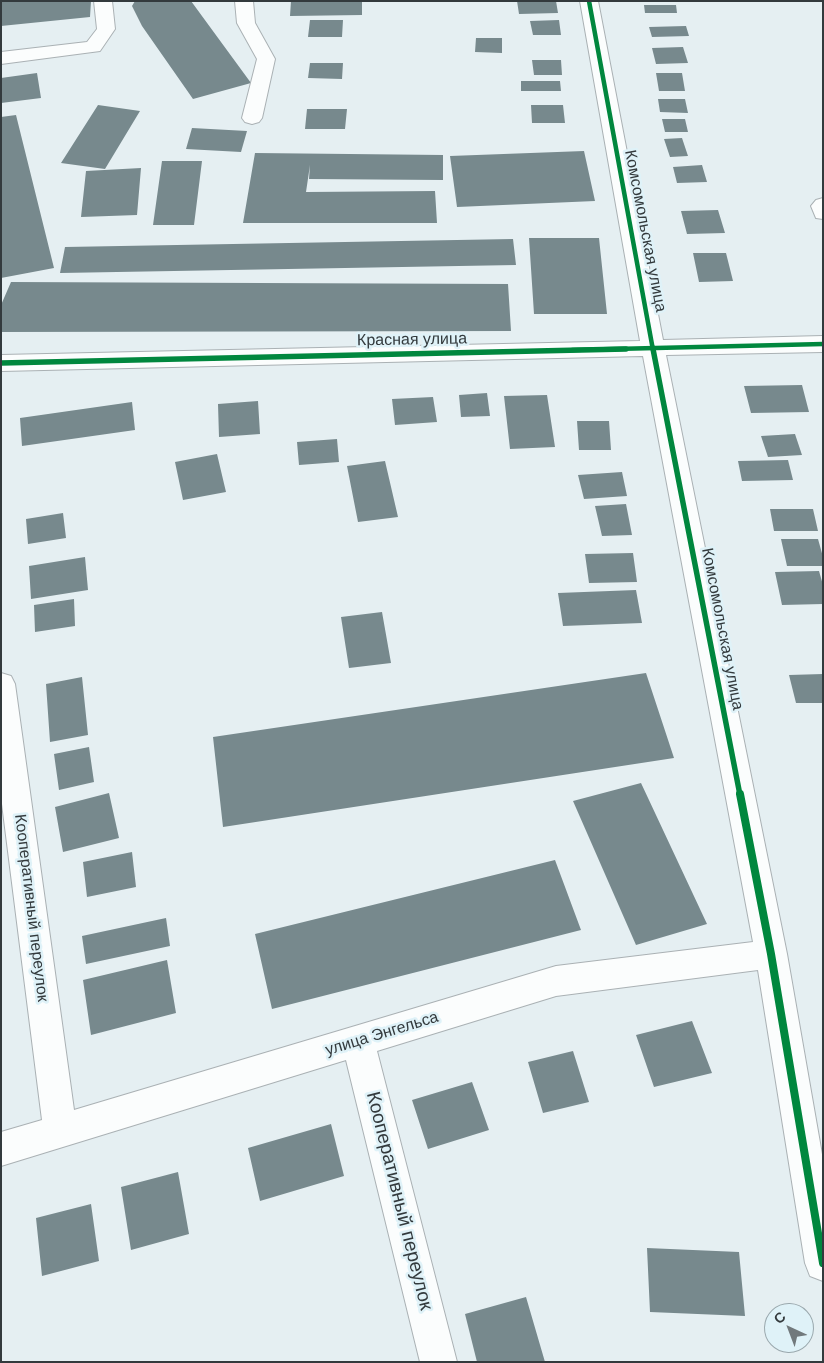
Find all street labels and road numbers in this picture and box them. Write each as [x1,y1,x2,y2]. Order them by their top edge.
street label: Комсомольская улица [620,148,670,314]
street label: Красная улица [357,329,467,351]
street label: Комсомольская улица [697,546,747,712]
street label: Кооперативный переулок [10,813,52,1003]
street label: улица Энгельса [323,1008,441,1060]
street label: Кооперативный переулок [361,1089,437,1313]

